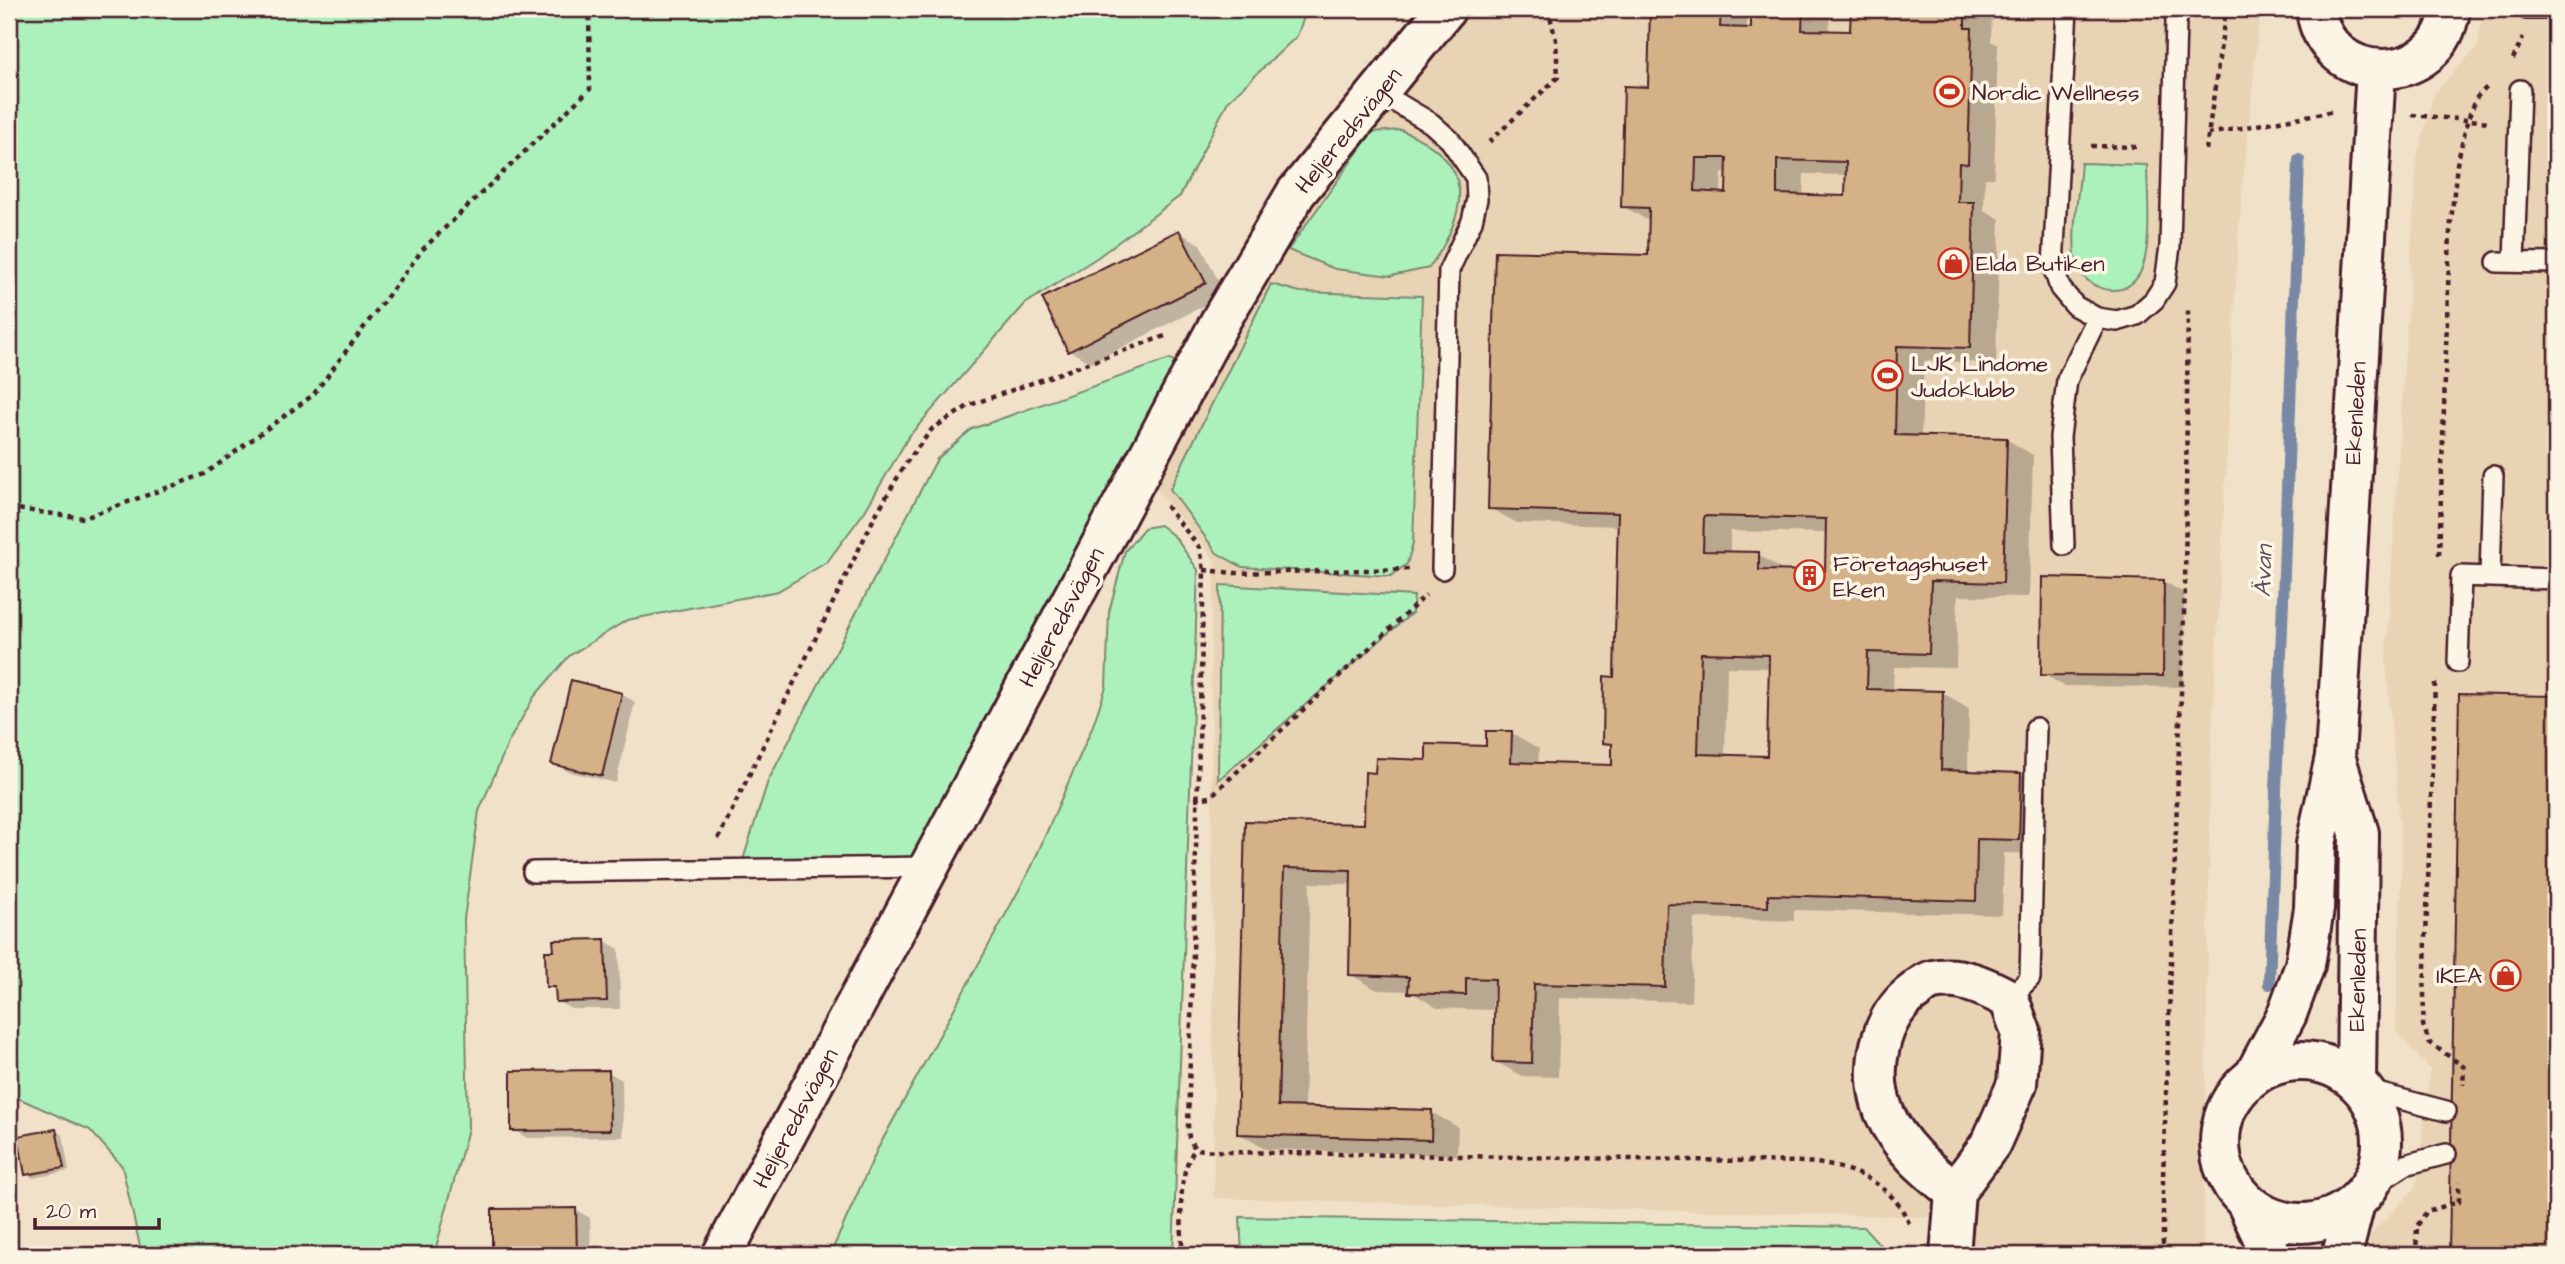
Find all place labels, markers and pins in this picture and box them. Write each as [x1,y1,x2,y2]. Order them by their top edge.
sports icon: Nordic Wellness [1932,75,1966,109]
place label: Nordic Wellness [1972,77,2139,109]
shop icon: Elda Butiken [1936,246,1970,280]
place label: Elda Butiken [1976,248,2105,280]
place label: LJK Lindome Judoklubb [1911,348,2048,406]
sports icon: LJK Lindome Judoklubb [1871,359,1905,393]
place label: Företagshuset Eken [1833,548,1988,606]
building icon: Företagshuset Eken [1793,559,1827,593]
shop icon: IKEA [2488,958,2522,992]
place label: IKEA [2436,960,2482,992]

